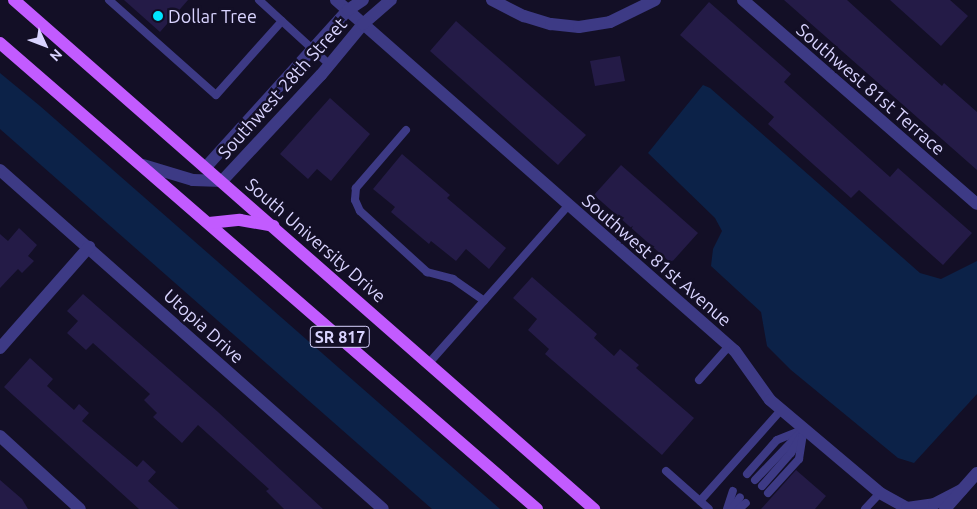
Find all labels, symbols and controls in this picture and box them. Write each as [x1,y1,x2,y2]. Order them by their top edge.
place label: Dollar Tree [168,5,257,27]
marker: Dollar Tree [152,10,164,22]
street label: Southwest 28th Street [213,13,351,163]
street label: Southwest 81st Terrace [792,19,950,159]
north arrow [20,20,70,70]
text: N [47,46,65,65]
street label: South University Drive [241,173,391,307]
street label: Southwest 81st Avenue [578,189,736,331]
street label: Utopia Drive [159,284,249,368]
road number: SR 817 [309,324,371,351]

